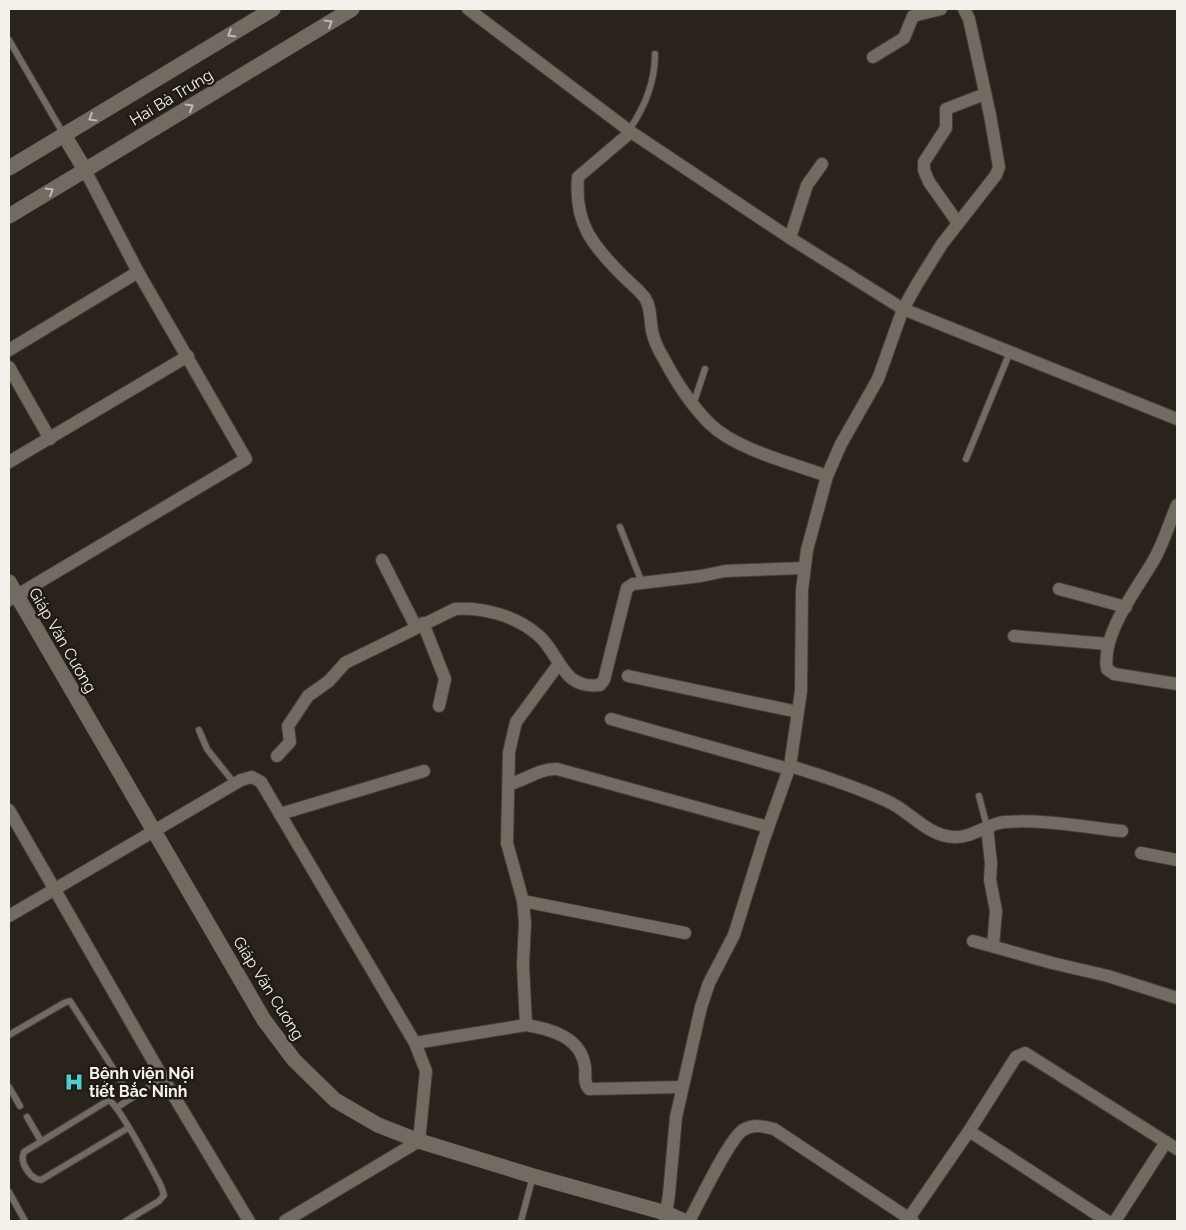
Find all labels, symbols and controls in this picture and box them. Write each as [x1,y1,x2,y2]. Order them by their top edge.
one-way arrow [323,19,332,29]
one-way arrow [227,27,236,37]
street label: Hai Bà Trưng [126,65,216,130]
one-way arrow [184,103,193,113]
one-way arrow [88,111,97,121]
one-way arrow [45,187,54,197]
street label: Giáp Văn Cương [25,584,100,696]
street label: Giáp Văn Cương [229,933,308,1044]
place label: Bệnh viện Nội tiết Bắc Ninh [89,1064,194,1101]
hospital icon: Bệnh viện Nội tiết Bắc Ninh [63,1071,85,1093]

